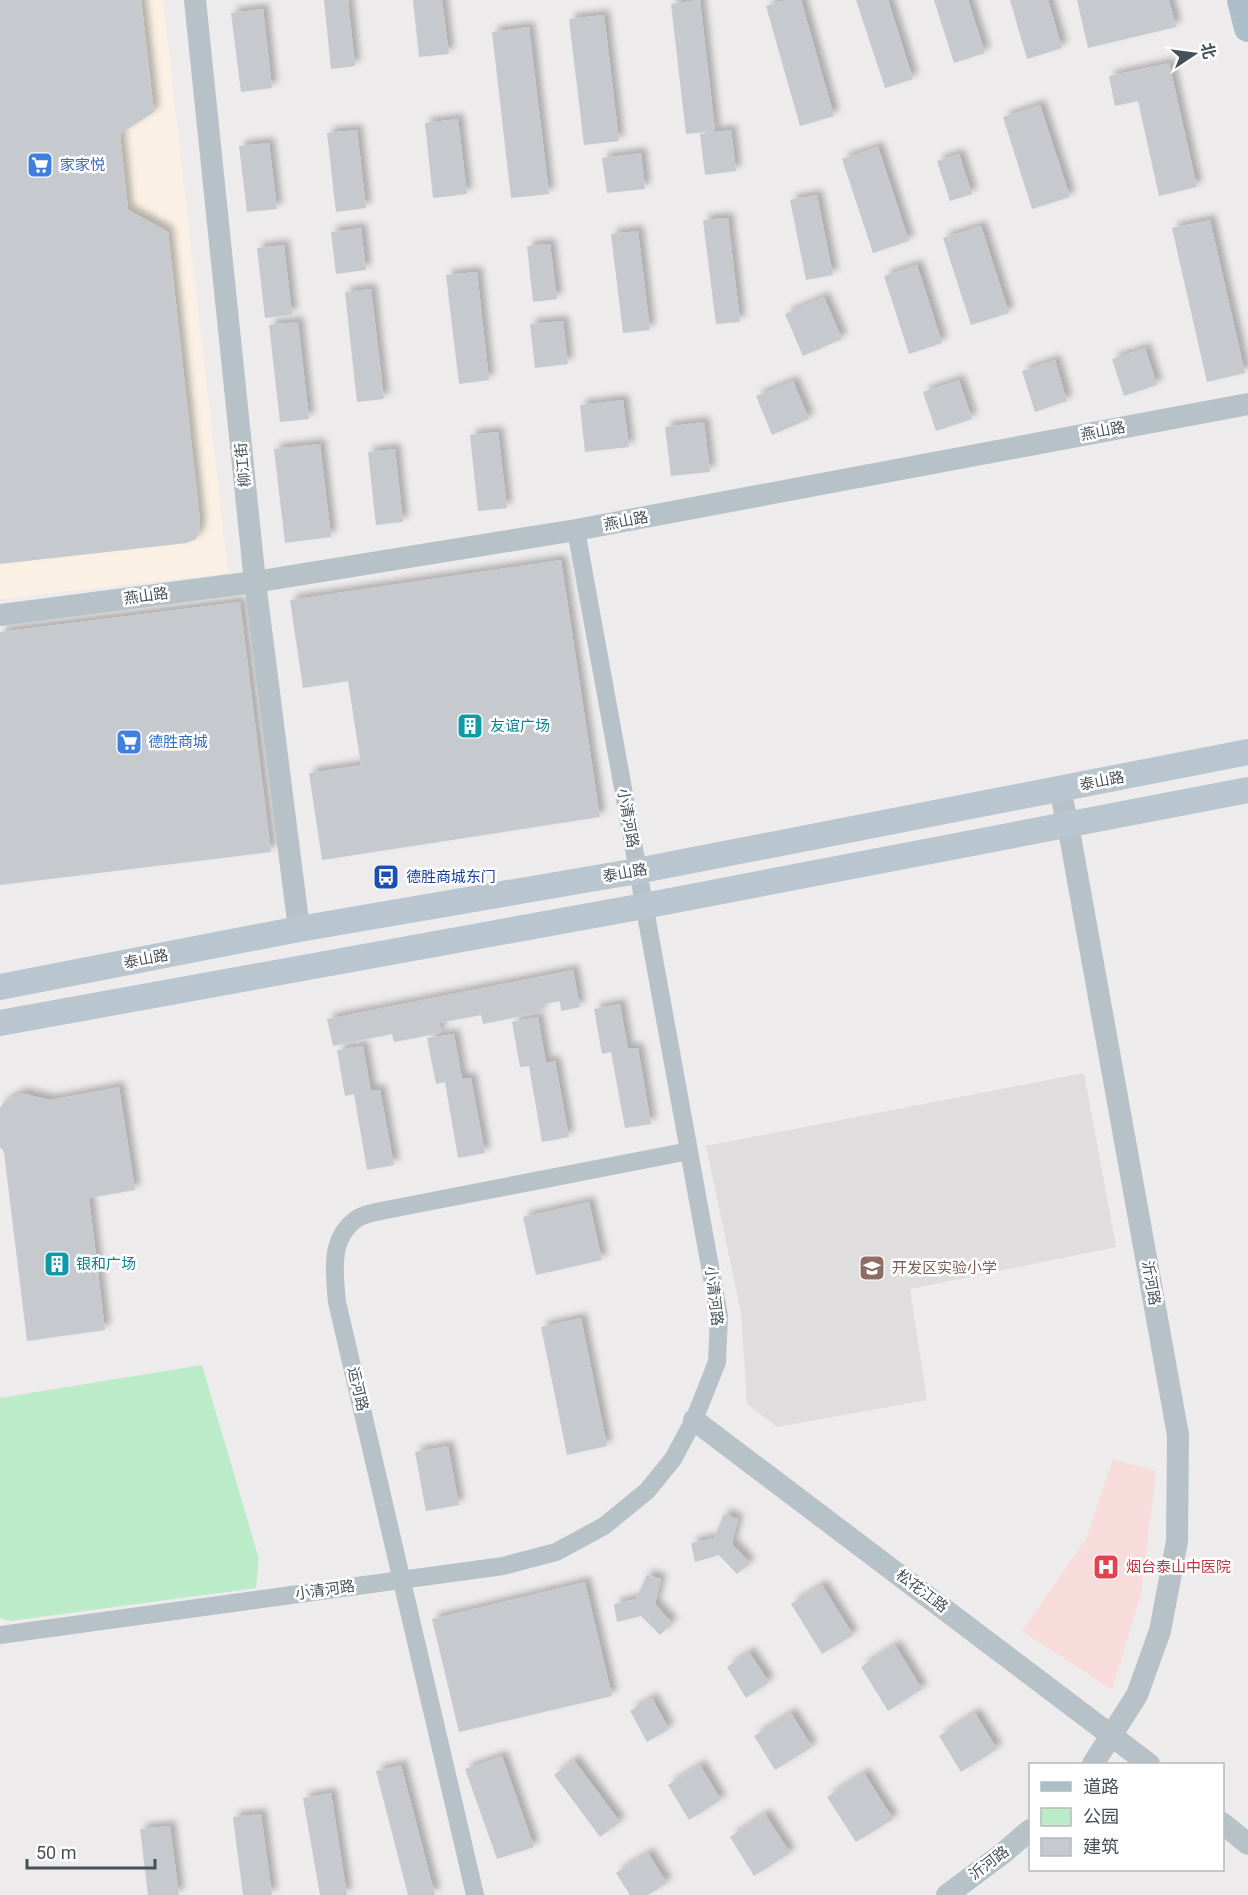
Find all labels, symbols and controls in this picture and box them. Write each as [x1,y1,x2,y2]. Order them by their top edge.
north arrow [1164,24,1224,84]
text: 北 [1197,41,1219,61]
supermarket icon: 家家悦 [25,150,55,180]
place label: 家家悦 [60,156,105,174]
street label: 燕山路 [1079,418,1127,444]
street label: 柳江街 [232,442,254,488]
street label: 燕山路 [602,508,650,534]
street label: 燕山路 [122,584,170,608]
building icon: 友谊广场 [455,711,485,741]
place label: 友谊广场 [490,717,550,735]
supermarket icon: 德胜商城 [114,727,144,757]
place label: 德胜商城 [148,733,208,751]
street label: 泰山路 [1078,768,1126,794]
street label: 小清河路 [614,787,642,849]
street label: 泰山路 [601,860,649,886]
bus stop icon: 德胜商城东门 [371,862,401,892]
place label: 德胜商城东门 [406,868,496,886]
street label: 泰山路 [122,946,170,972]
building icon: 银和广场 [42,1249,72,1279]
school or university icon: 开发区实验小学 [857,1253,887,1283]
place label: 银和广场 [76,1255,136,1273]
place label: 开发区实验小学 [892,1259,997,1277]
street label: 沂河路 [1138,1259,1164,1307]
street label: 小清河路 [701,1265,727,1327]
street label: 运河路 [344,1365,372,1413]
hospital icon: 烟台泰山中医院 [1091,1552,1121,1582]
place label: 烟台泰山中医院 [1126,1558,1231,1576]
street label: 松花江路 [893,1566,951,1616]
street label: 小清河路 [294,1577,356,1603]
legend [1029,1763,1224,1871]
text: 道路 [1083,1776,1119,1797]
text: 公园 [1083,1806,1119,1827]
scale bar [27,1832,154,1870]
text: 建筑 [1083,1836,1119,1857]
text: 50 m [36,1842,76,1863]
street label: 沂河路 [966,1842,1012,1884]

